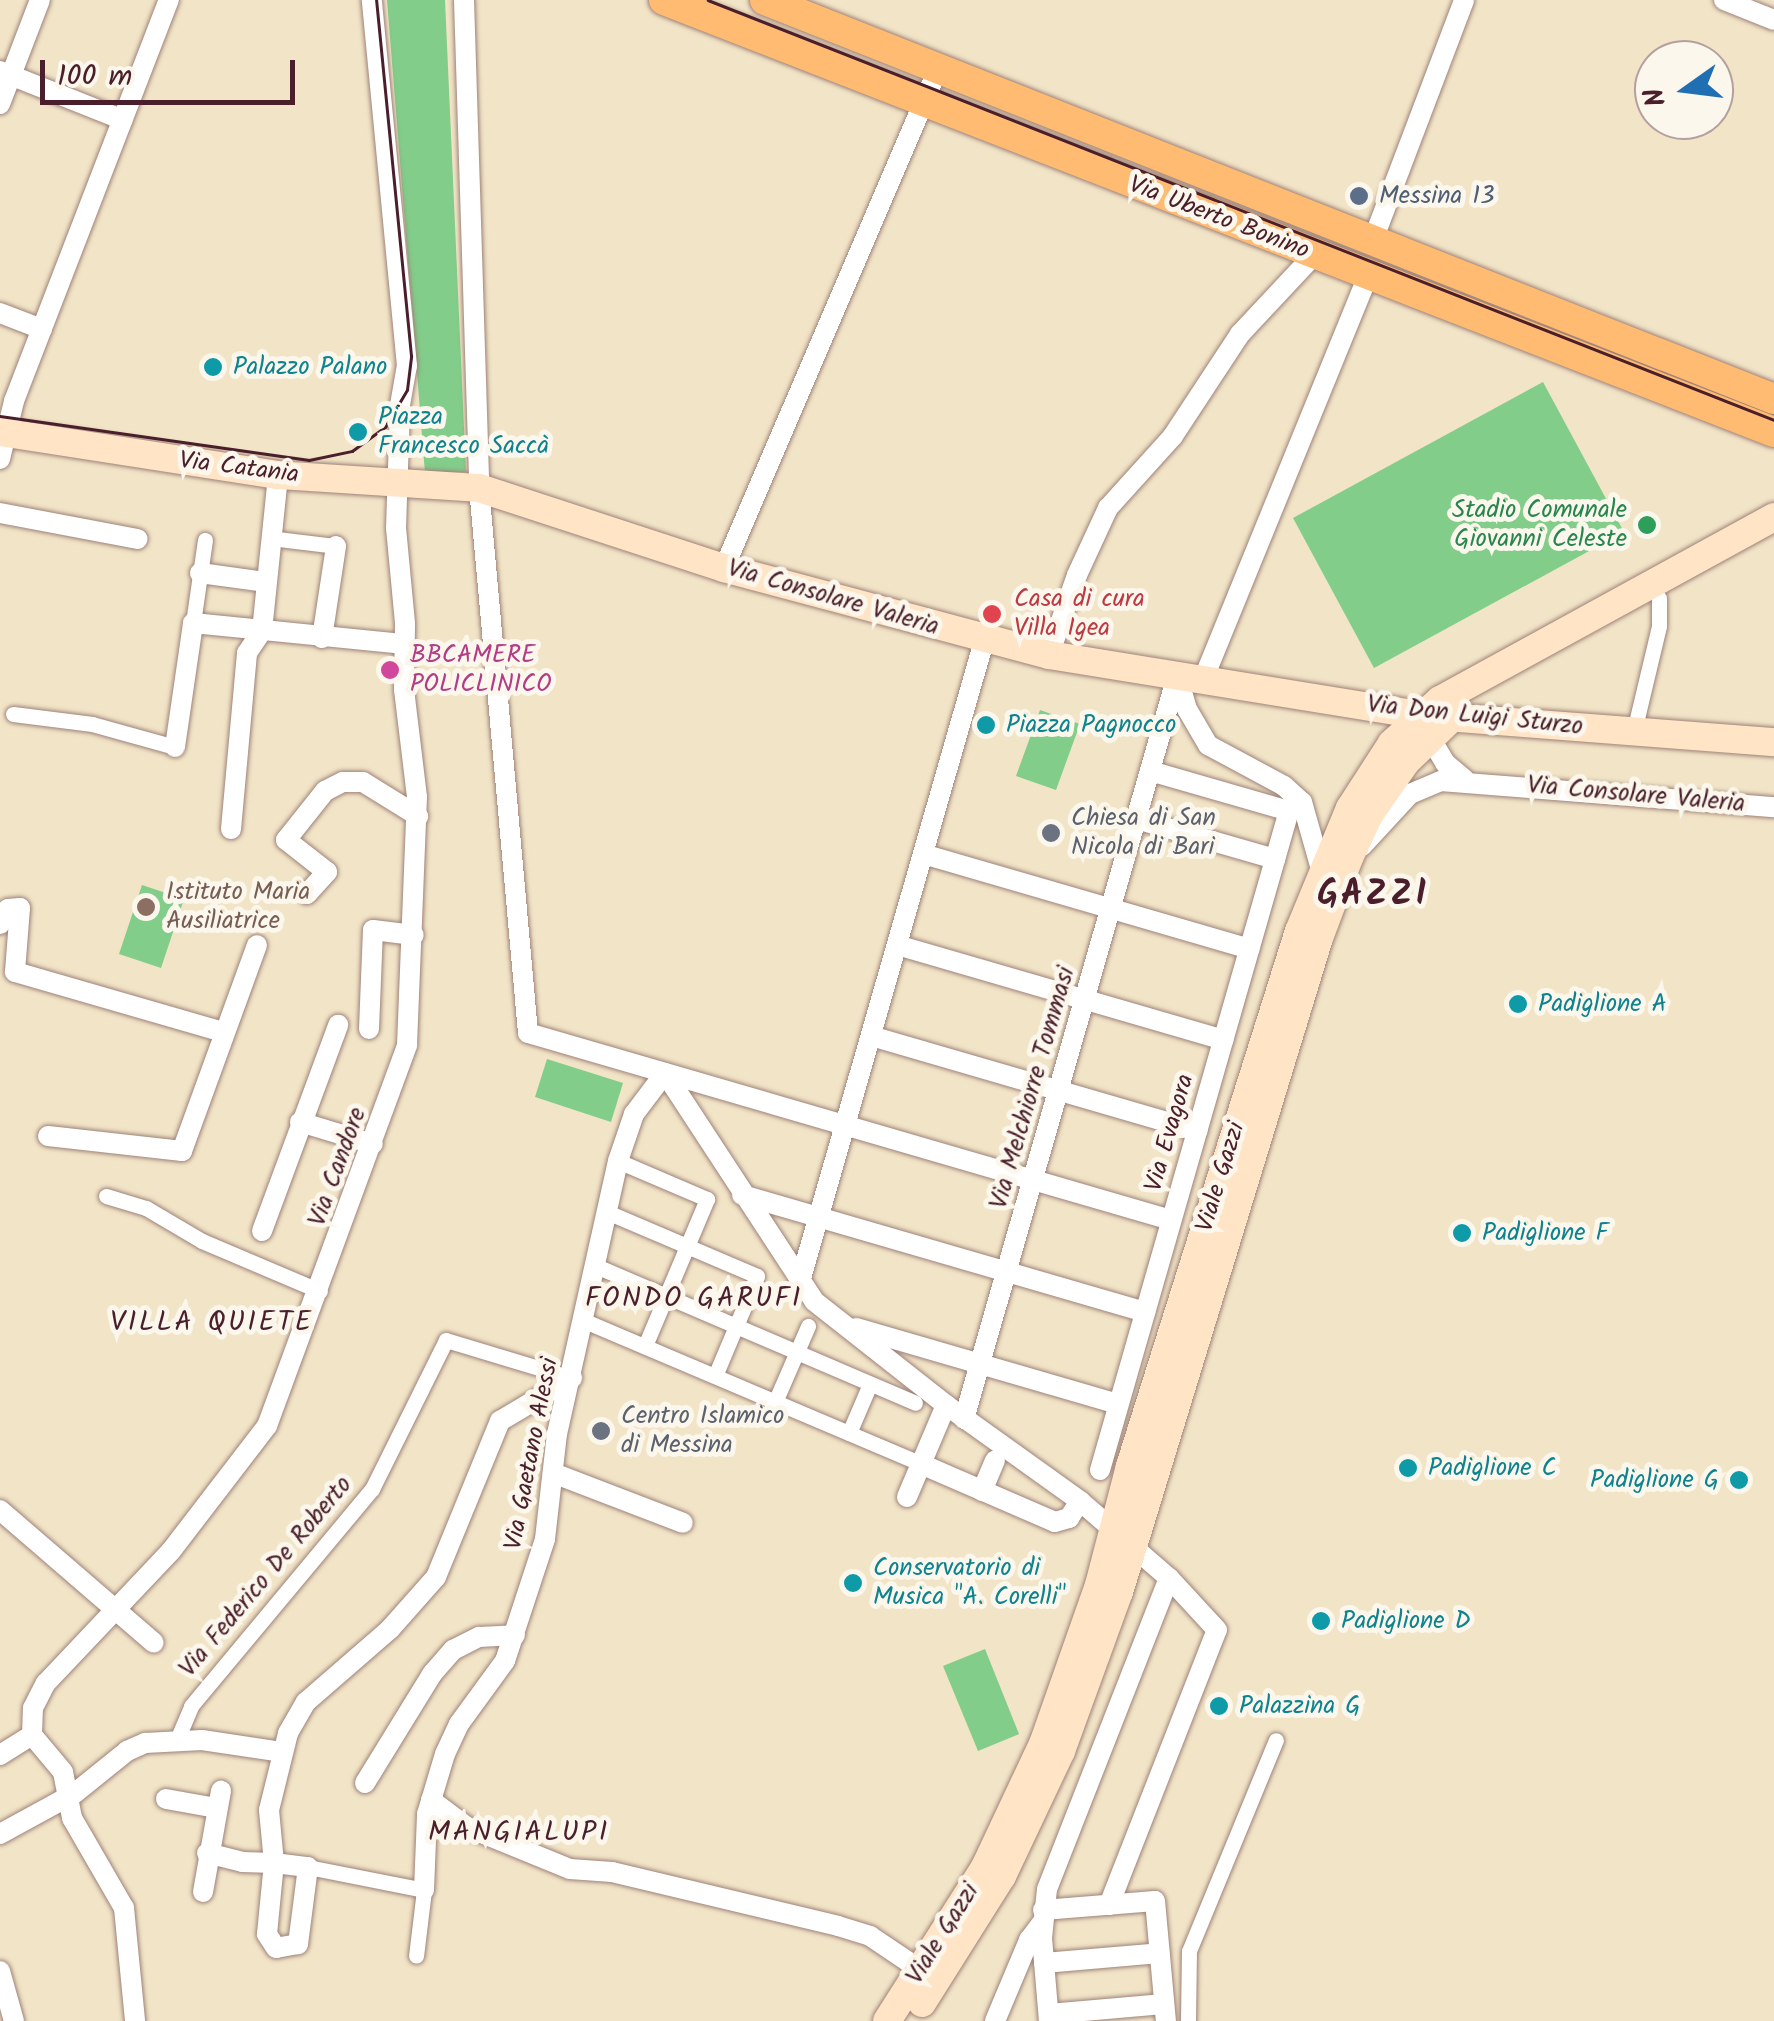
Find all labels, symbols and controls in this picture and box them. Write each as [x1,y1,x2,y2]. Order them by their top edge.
scale bar [45,40,300,102]
north arrow [1634,40,1734,140]
text: 100 m [57,53,132,101]
text: N [1632,83,1680,111]
street label: Via Uberto Bonino [1125,170,1313,266]
place label: Messina 13 [1379,181,1494,211]
marker: Messina 13 [1348,185,1370,207]
place label: Palazzo Palano [233,352,387,382]
marker: Palazzo Palano [202,356,224,378]
place label: Piazza Francesco Saccà [378,403,549,462]
marker: Piazza Francesco Saccà [347,421,369,443]
street label: Via Catania [178,446,300,490]
place label: Stadio Comunale Giovanni Celeste [1452,496,1627,555]
marker: Stadio Comunale Giovanni Celeste [1636,514,1658,536]
street label: Via Consolare Valeria [724,553,942,643]
place label: Casa di cura Villa Igea [1014,585,1145,644]
marker: Casa di cura Villa Igea [979,601,1005,627]
place label: BBCAMERE POLICLINICO [410,641,552,700]
marker: BBCAMERE POLICLINICO [379,659,401,681]
street label: Via Don Luigi Sturzo [1366,690,1584,742]
place label: Piazza Pagnocco [1006,710,1176,740]
marker: Piazza Pagnocco [975,714,997,736]
street label: Via Consolare Valeria [1526,771,1746,819]
place label: Chiesa di San Nicola di Bari [1071,804,1216,863]
marker: Chiesa di San Nicola di Bari [1040,822,1062,844]
district label: GAZZI [1317,874,1429,916]
place label: Istituto Maria Ausiliatrice [166,878,310,937]
marker: Istituto Maria Ausiliatrice [135,896,157,918]
street label: Via Melchiorre Tommasi [984,963,1082,1213]
place label: Padiglione A [1538,989,1667,1019]
marker: Padiglione A [1507,993,1529,1015]
street label: Via Evagora [1139,1071,1201,1195]
street label: Via Candore [303,1103,373,1231]
street label: Viale Gazzi [1190,1118,1252,1236]
place label: Padiglione F [1482,1218,1609,1248]
marker: Padiglione F [1451,1222,1473,1244]
district label: FONDO GARUFI [585,1282,803,1316]
district label: VILLA QUIETE [110,1306,314,1340]
street label: Via Gaetano Alessi [499,1355,565,1553]
place label: Centro Islamico di Messina [621,1402,784,1461]
marker: Centro Islamico di Messina [590,1420,612,1442]
place label: Padiglione C [1428,1453,1557,1483]
marker: Padiglione C [1397,1457,1419,1479]
place label: Padiglione G [1590,1465,1719,1495]
marker: Padiglione G [1728,1469,1750,1491]
street label: Via Federico De Roberto [173,1471,359,1683]
place label: Conservatorio di Musica "A. Corelli" [873,1554,1066,1613]
marker: Conservatorio di Musica "A. Corelli" [842,1572,864,1594]
place label: Padiglione D [1341,1606,1471,1636]
marker: Padiglione D [1310,1610,1332,1632]
place label: Palazzina G [1239,1691,1360,1721]
marker: Palazzina G [1208,1695,1230,1717]
district label: MANGIALUPI [428,1816,610,1850]
street label: Viale Gazzi [900,1878,986,1990]

